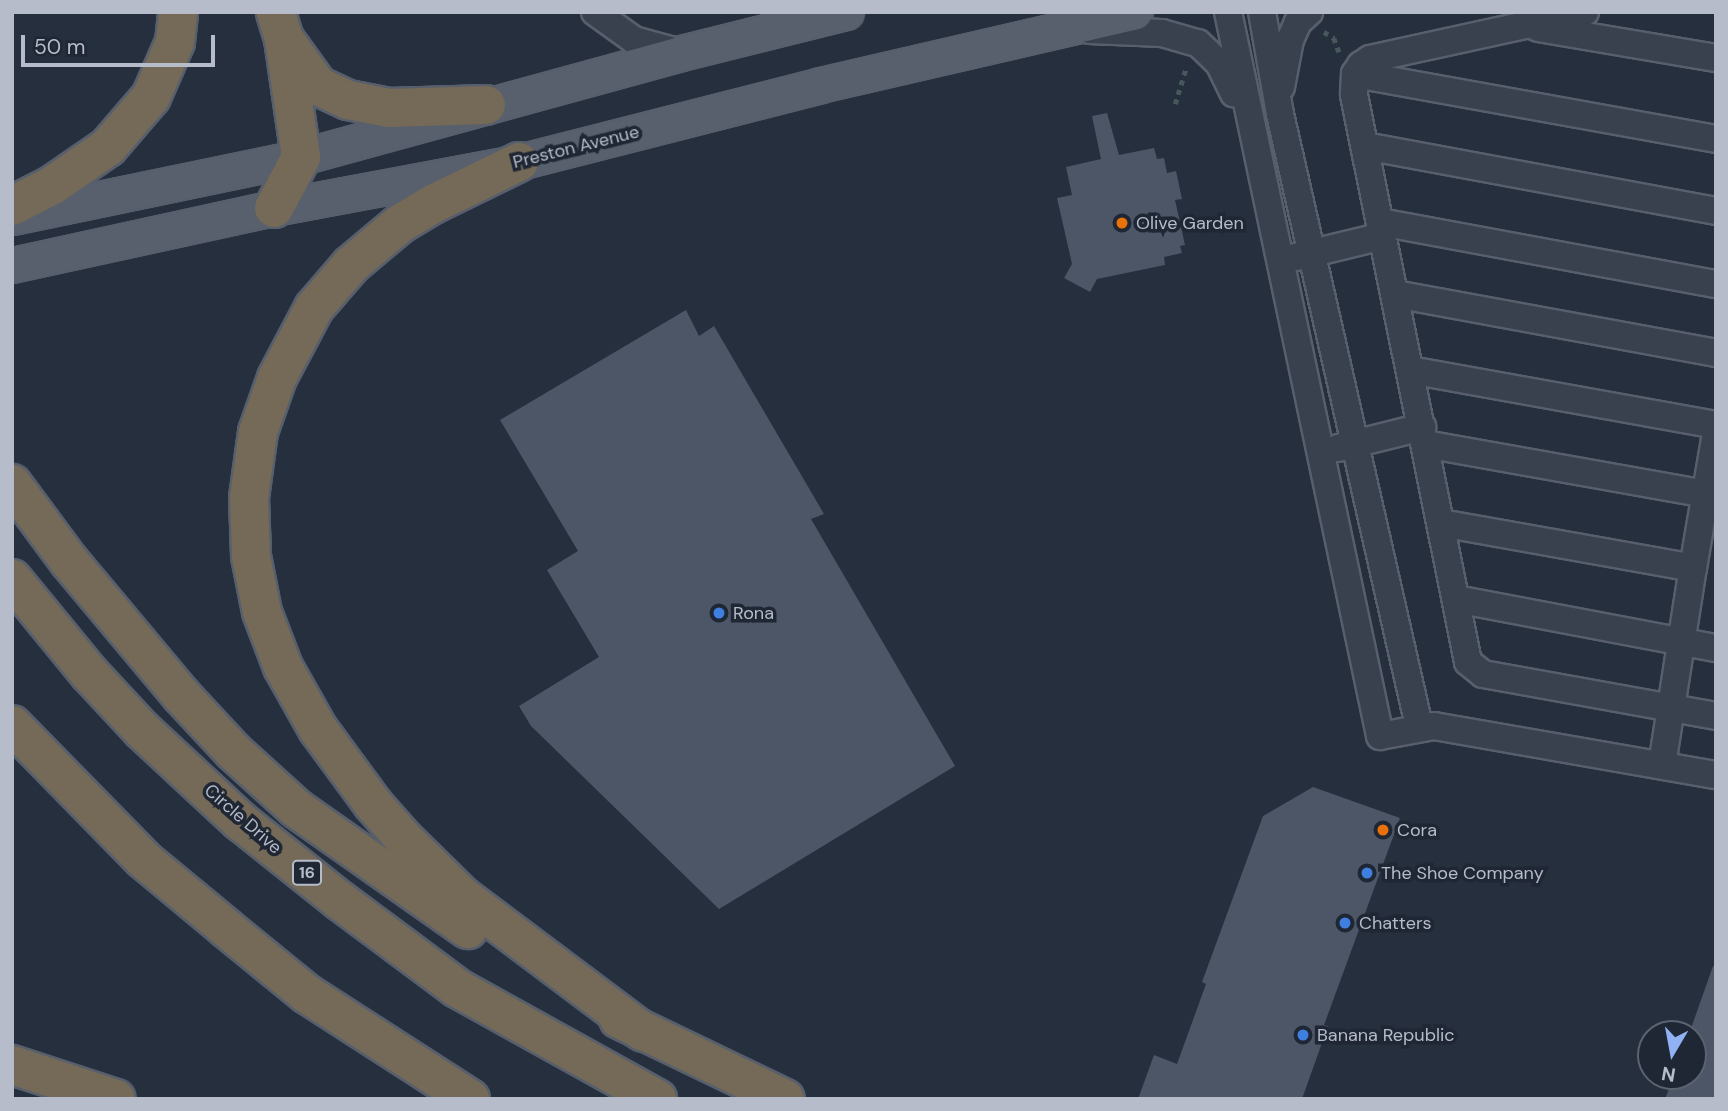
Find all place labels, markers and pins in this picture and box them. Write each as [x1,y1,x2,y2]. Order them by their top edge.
place label: Olive Garden [1136,212,1244,234]
marker: Olive Garden [1114,215,1130,231]
place label: Rona [733,602,774,624]
marker: Rona [711,605,727,621]
place label: Cora [1397,819,1437,841]
marker: Cora [1375,822,1391,838]
place label: The Shoe Company [1381,862,1544,884]
marker: The Shoe Company [1359,865,1375,881]
place label: Chatters [1359,912,1432,934]
marker: Chatters [1337,915,1353,931]
place label: Banana Republic [1317,1024,1455,1046]
marker: Banana Republic [1295,1027,1311,1043]

